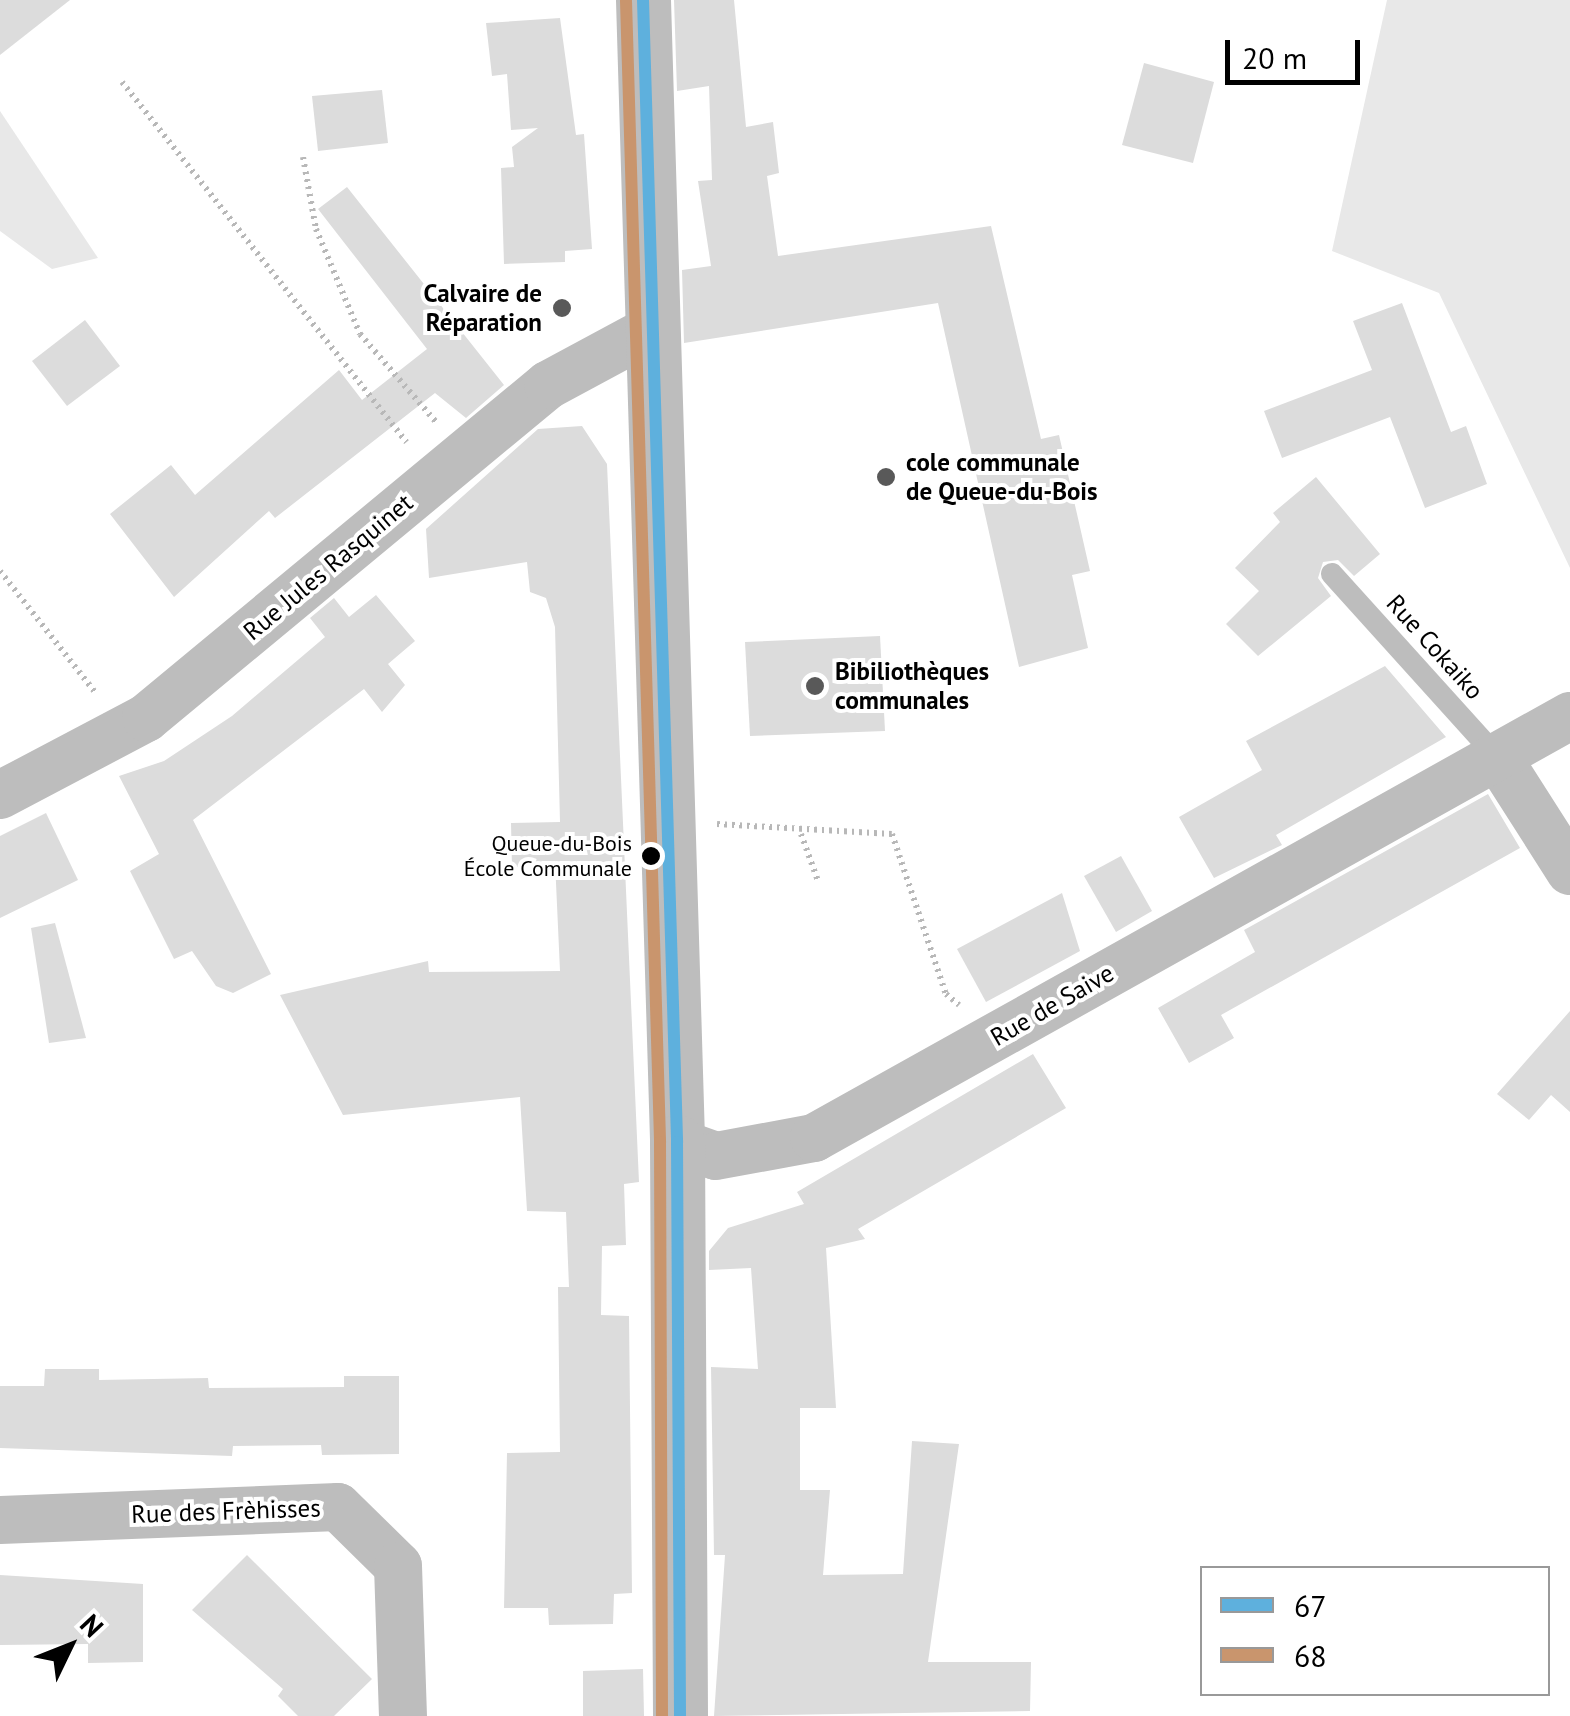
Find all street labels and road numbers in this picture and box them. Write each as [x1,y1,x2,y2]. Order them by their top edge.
street label: Rue Jules Rasquinet [237,488,419,646]
street label: Rue Cokaiko [1380,589,1490,705]
street label: Rue de Saive [985,958,1119,1052]
street label: Rue des Frèhisses [131,1493,321,1529]

